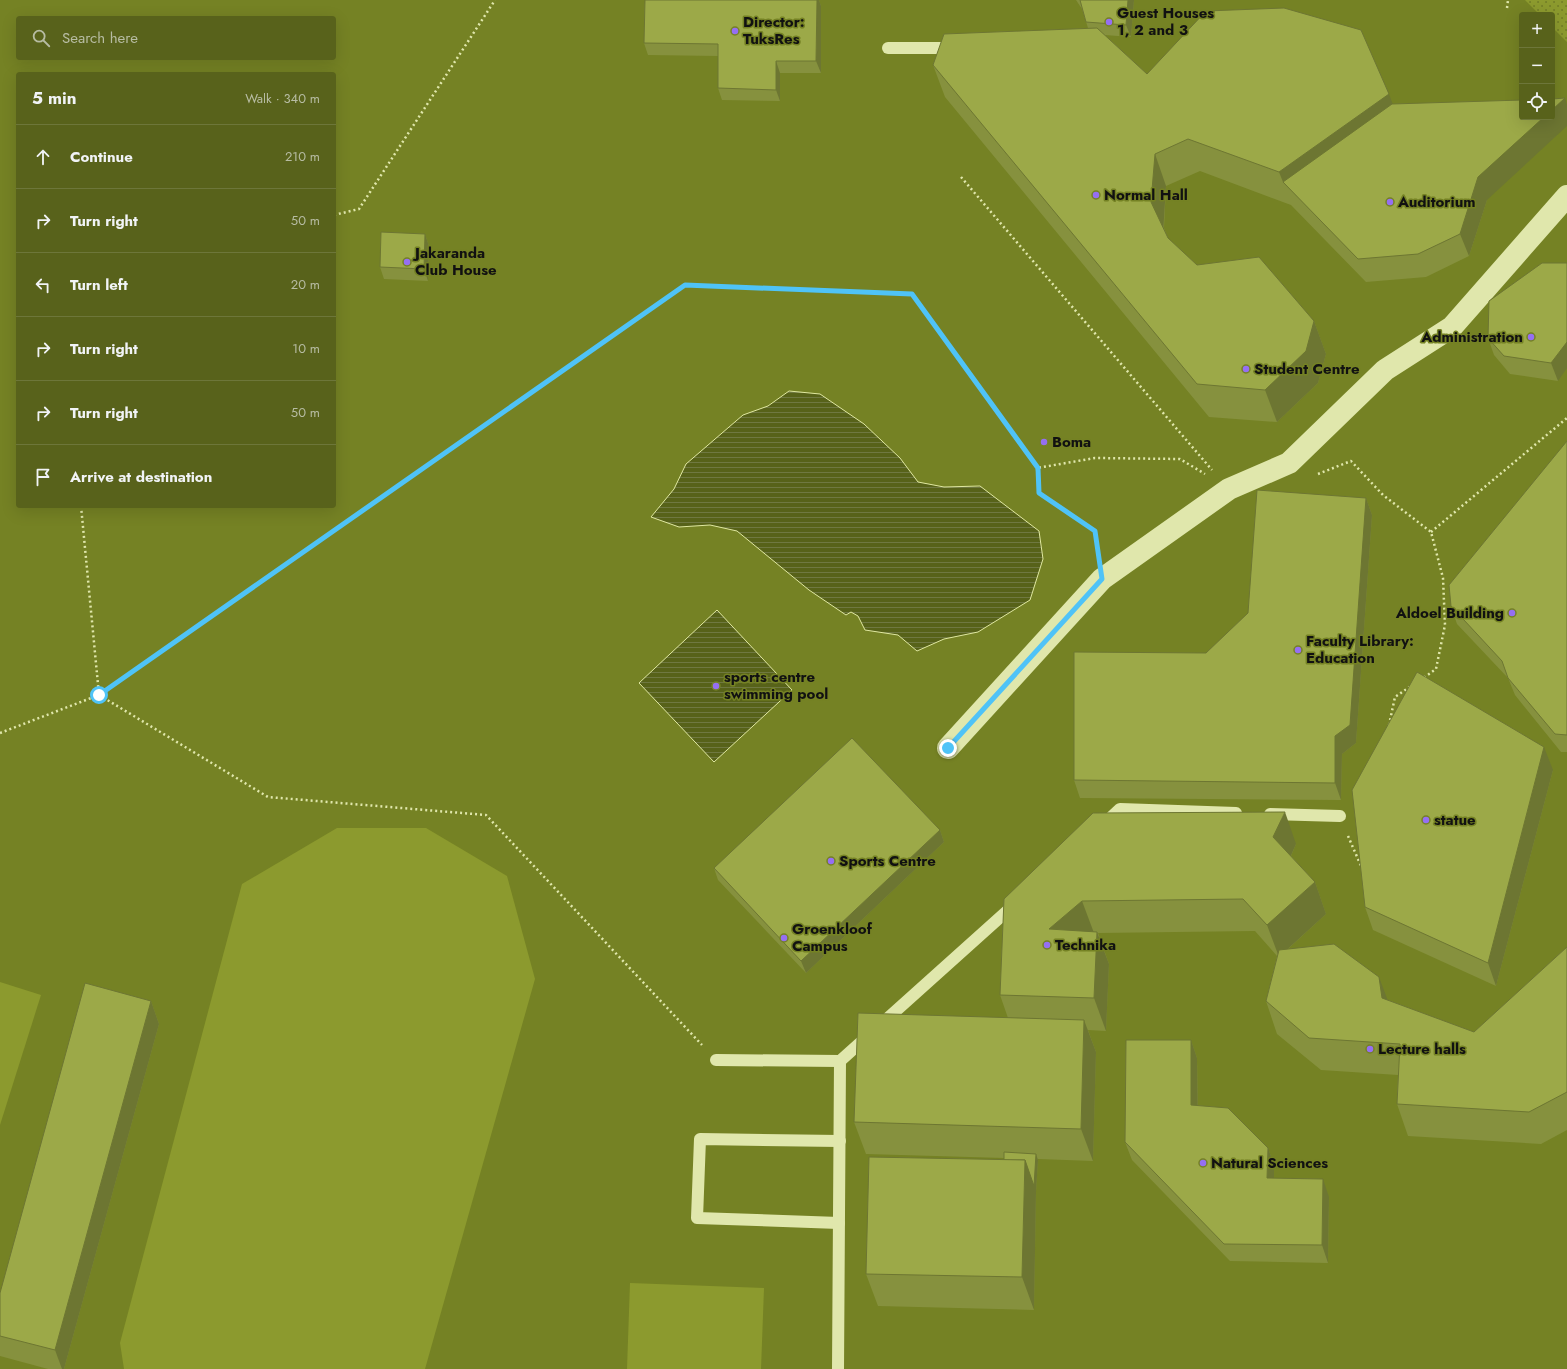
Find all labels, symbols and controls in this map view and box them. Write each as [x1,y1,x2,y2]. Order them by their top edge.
place label: Guest Houses 1, 2 and 3 [1117,2,1214,41]
place label: Director: TuksRes [743,11,805,50]
map controls [1519,12,1555,120]
button: + [1519,12,1555,48]
search box [16,16,336,60]
marker: Guest Houses 1, 2 and 3 [1104,17,1114,27]
marker: Director: TuksRes [730,26,740,36]
icon: search [30,27,52,49]
text: Search here [62,27,138,49]
button: − [1519,48,1555,84]
button: locate [1519,84,1555,120]
text: 5 min [32,86,76,110]
text: Walk · 340 m [245,89,320,108]
icon: ahead [32,146,54,168]
text: Continue [70,146,133,168]
text: 210 m [285,147,320,166]
place label: Normal Hall [1104,184,1188,206]
marker: Normal Hall [1091,190,1101,200]
place label: Auditorium [1397,191,1476,213]
marker: Auditorium [1385,197,1395,207]
icon: right [32,210,54,232]
text: Turn right [70,210,138,232]
text: 50 m [291,211,320,230]
place label: Jakaranda Club House [412,242,497,281]
marker: Jakaranda Club House [402,257,412,267]
icon: left [32,274,54,296]
text: Turn left [70,274,128,296]
text: 20 m [291,275,320,294]
place label: Administration [1420,326,1523,348]
marker: Administration [1526,332,1536,342]
icon: right [32,338,54,360]
text: Turn right [70,338,138,360]
text: 10 m [292,339,320,358]
place label: Student Centre [1254,358,1360,380]
marker: Student Centre [1241,364,1251,374]
icon: right [32,402,54,424]
text: Turn right [70,402,138,424]
text: 50 m [291,403,320,422]
place label: Boma [1052,431,1091,453]
marker: Boma [1039,437,1049,447]
icon: arrive [32,466,54,488]
text: Arrive at destination [70,466,212,488]
place label: Aldoel Building [1395,602,1504,624]
marker: Aldoel Building [1507,608,1517,618]
place label: Faculty Library: Education [1306,630,1414,669]
marker: Faculty Library: Education [1293,645,1303,655]
place label: sports centre swimming pool [724,666,828,705]
marker: sports centre swimming pool [711,681,721,691]
route start [90,686,108,704]
route end [939,739,957,757]
place label: statue [1434,809,1476,831]
marker: statue [1421,815,1431,825]
place label: Sports Centre [839,850,936,872]
marker: Sports Centre [826,856,836,866]
place label: Groenkloof Campus [792,918,873,957]
marker: Groenkloof Campus [779,933,789,943]
place label: Technika [1055,934,1116,956]
marker: Technika [1042,940,1052,950]
place label: Lecture halls [1378,1038,1466,1060]
marker: Lecture halls [1365,1044,1375,1054]
place label: Natural Sciences [1211,1152,1328,1174]
marker: Natural Sciences [1198,1158,1208,1168]

